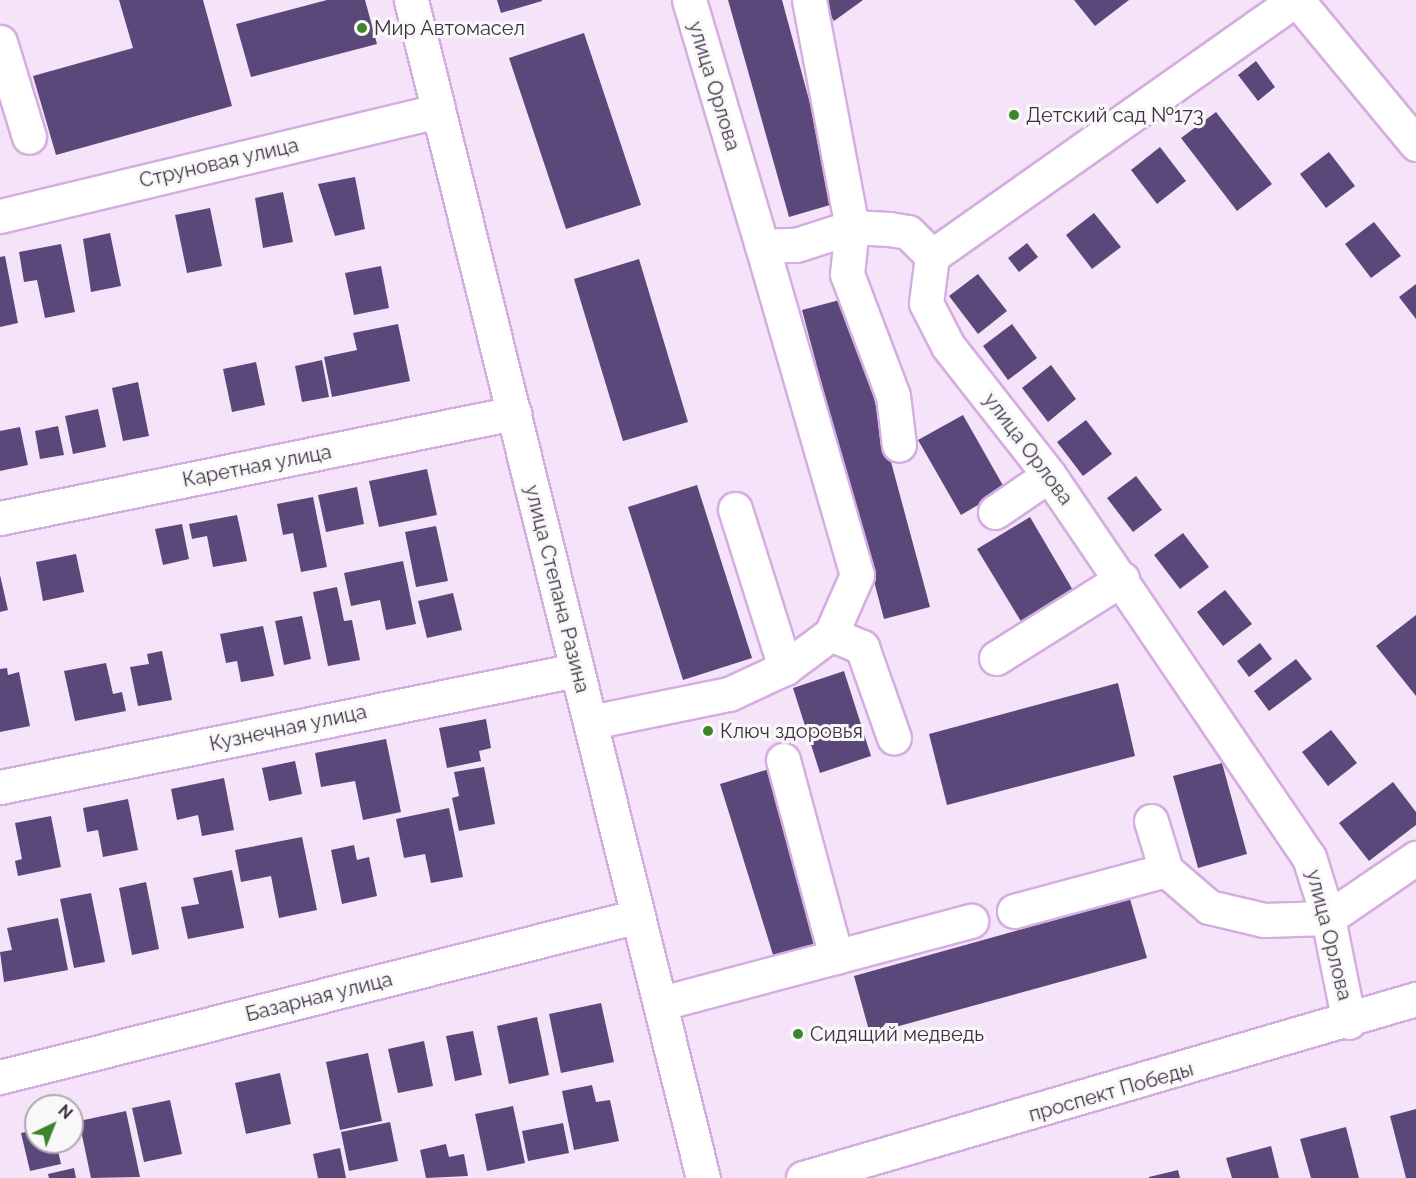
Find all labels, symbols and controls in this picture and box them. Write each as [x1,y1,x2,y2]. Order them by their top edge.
place label: Мир Автомасел [374,16,525,40]
street label: улица Орлова [683,18,745,154]
marker: Мир Автомасел [355,21,369,35]
place label: Детский сад №173 [1026,103,1204,127]
marker: Детский сад №173 [1007,108,1021,122]
street label: Струновая улица [137,133,301,193]
street label: улица Орлова [978,388,1078,510]
street label: Каретная улица [180,440,334,492]
street label: улица Степана Разина [520,483,594,695]
street label: Кузнечная улица [207,700,369,756]
place label: Ключ здоровья [720,719,863,743]
marker: Ключ здоровья [701,724,715,738]
street label: улица Орлова [1301,867,1357,1003]
street label: Базарная улица [243,967,395,1027]
place label: Сидящий медведь [810,1022,984,1046]
marker: Сидящий медведь [791,1027,805,1041]
street label: проспект Победы [1026,1057,1196,1127]
north arrow [24,1094,84,1154]
text: N [54,1101,76,1123]

